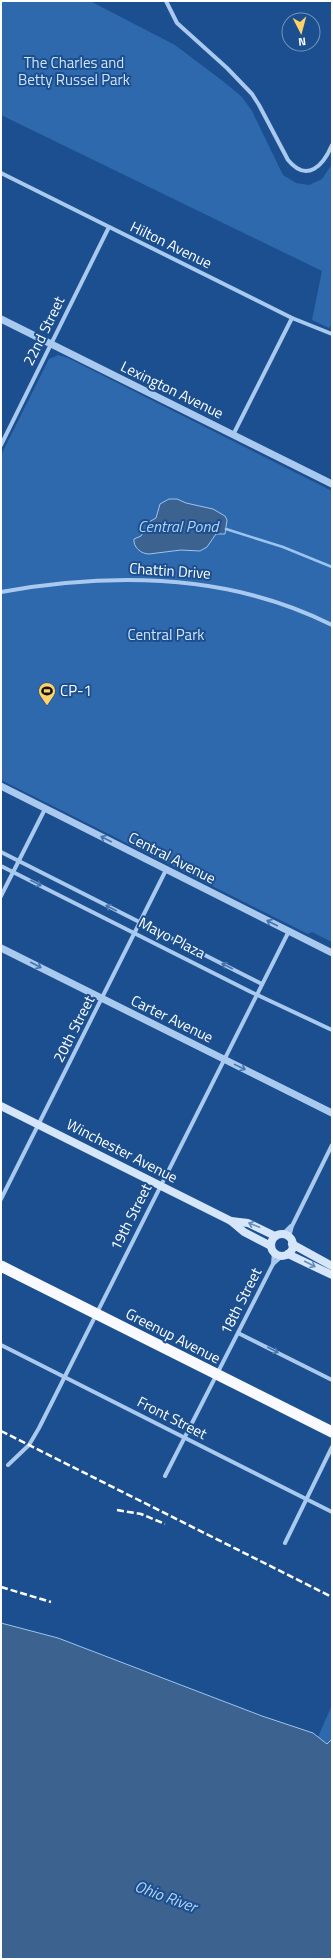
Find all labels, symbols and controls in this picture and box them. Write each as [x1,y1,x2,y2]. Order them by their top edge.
north arrow [281,12,321,52]
text: N [297,34,307,50]
park label: The Charles and Betty Russel Park [18,51,130,91]
street label: Hilton Avenue [126,215,216,274]
street label: 22nd Street [17,291,71,369]
street label: Lexington Avenue [117,355,228,424]
water label: Central Pond [138,514,220,538]
street label: Chattin Drive [128,556,212,585]
park label: Central Park [127,623,205,646]
place label: CP-1 [60,679,92,702]
sports icon: CP-1 [37,681,57,706]
street label: Central Avenue [125,826,220,889]
one-way arrow [100,835,112,842]
one-way arrow [30,880,42,887]
one-way arrow [105,903,117,911]
street label: Mayo Plaza [135,911,210,964]
one-way arrow [266,919,278,926]
one-way arrow [30,962,42,970]
one-way arrow [221,962,233,969]
street label: Carter Avenue [127,989,217,1048]
street label: 20th Street [47,991,100,1066]
one-way arrow [234,1064,246,1071]
street label: Winchester Avenue [63,1113,182,1189]
street label: 19th Street [104,1179,157,1254]
one-way arrow [249,1221,261,1228]
one-way arrow [304,1261,316,1268]
street label: 18th Street [214,1263,267,1338]
street label: Greenup Avenue [122,1302,225,1369]
one-way arrow [267,1347,279,1354]
street label: Front Street [133,1390,212,1445]
water label: Ohio River [132,1874,202,1919]

